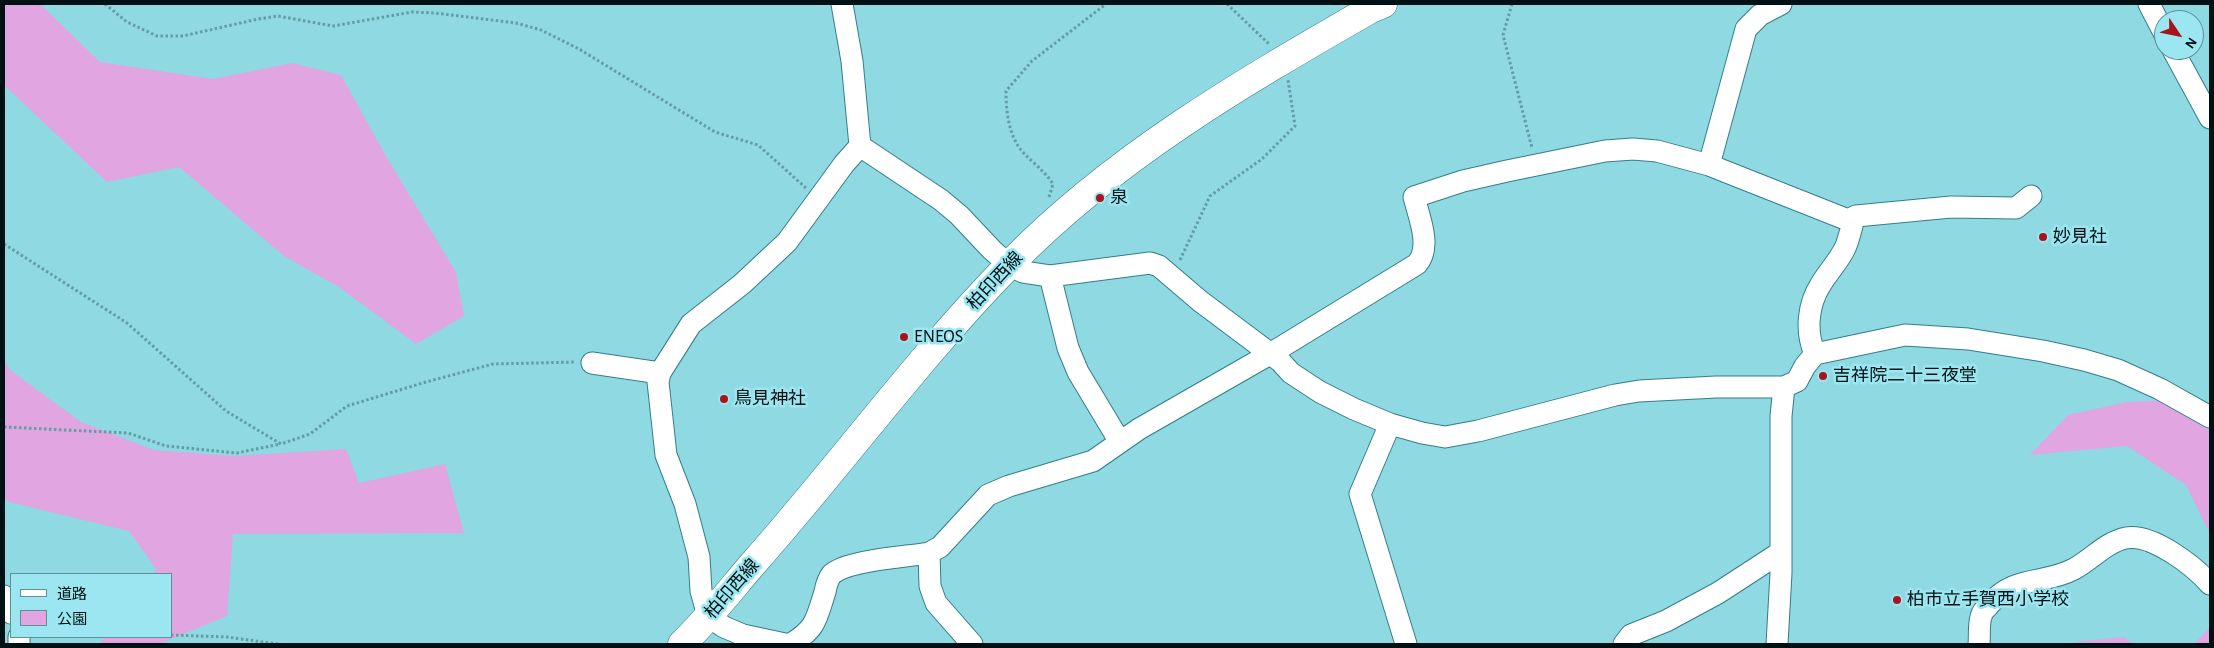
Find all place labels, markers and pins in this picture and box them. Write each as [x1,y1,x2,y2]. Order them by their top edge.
place label: 泉 [1110,187,1128,209]
marker: 泉 [1094,192,1106,204]
place label: 妙見社 [2053,226,2107,248]
marker: 妙見社 [2037,231,2049,243]
place label: ENEOS [914,326,963,348]
marker: ENEOS [898,331,910,343]
place label: 吉祥院二十三夜堂 [1833,365,1977,387]
marker: 吉祥院二十三夜堂 [1817,370,1829,382]
place label: 鳥見神社 [734,388,806,410]
marker: 鳥見神社 [718,393,730,405]
place label: 柏市立手賀西小学校 [1907,589,2069,611]
marker: 柏市立手賀西小学校 [1891,594,1903,606]

